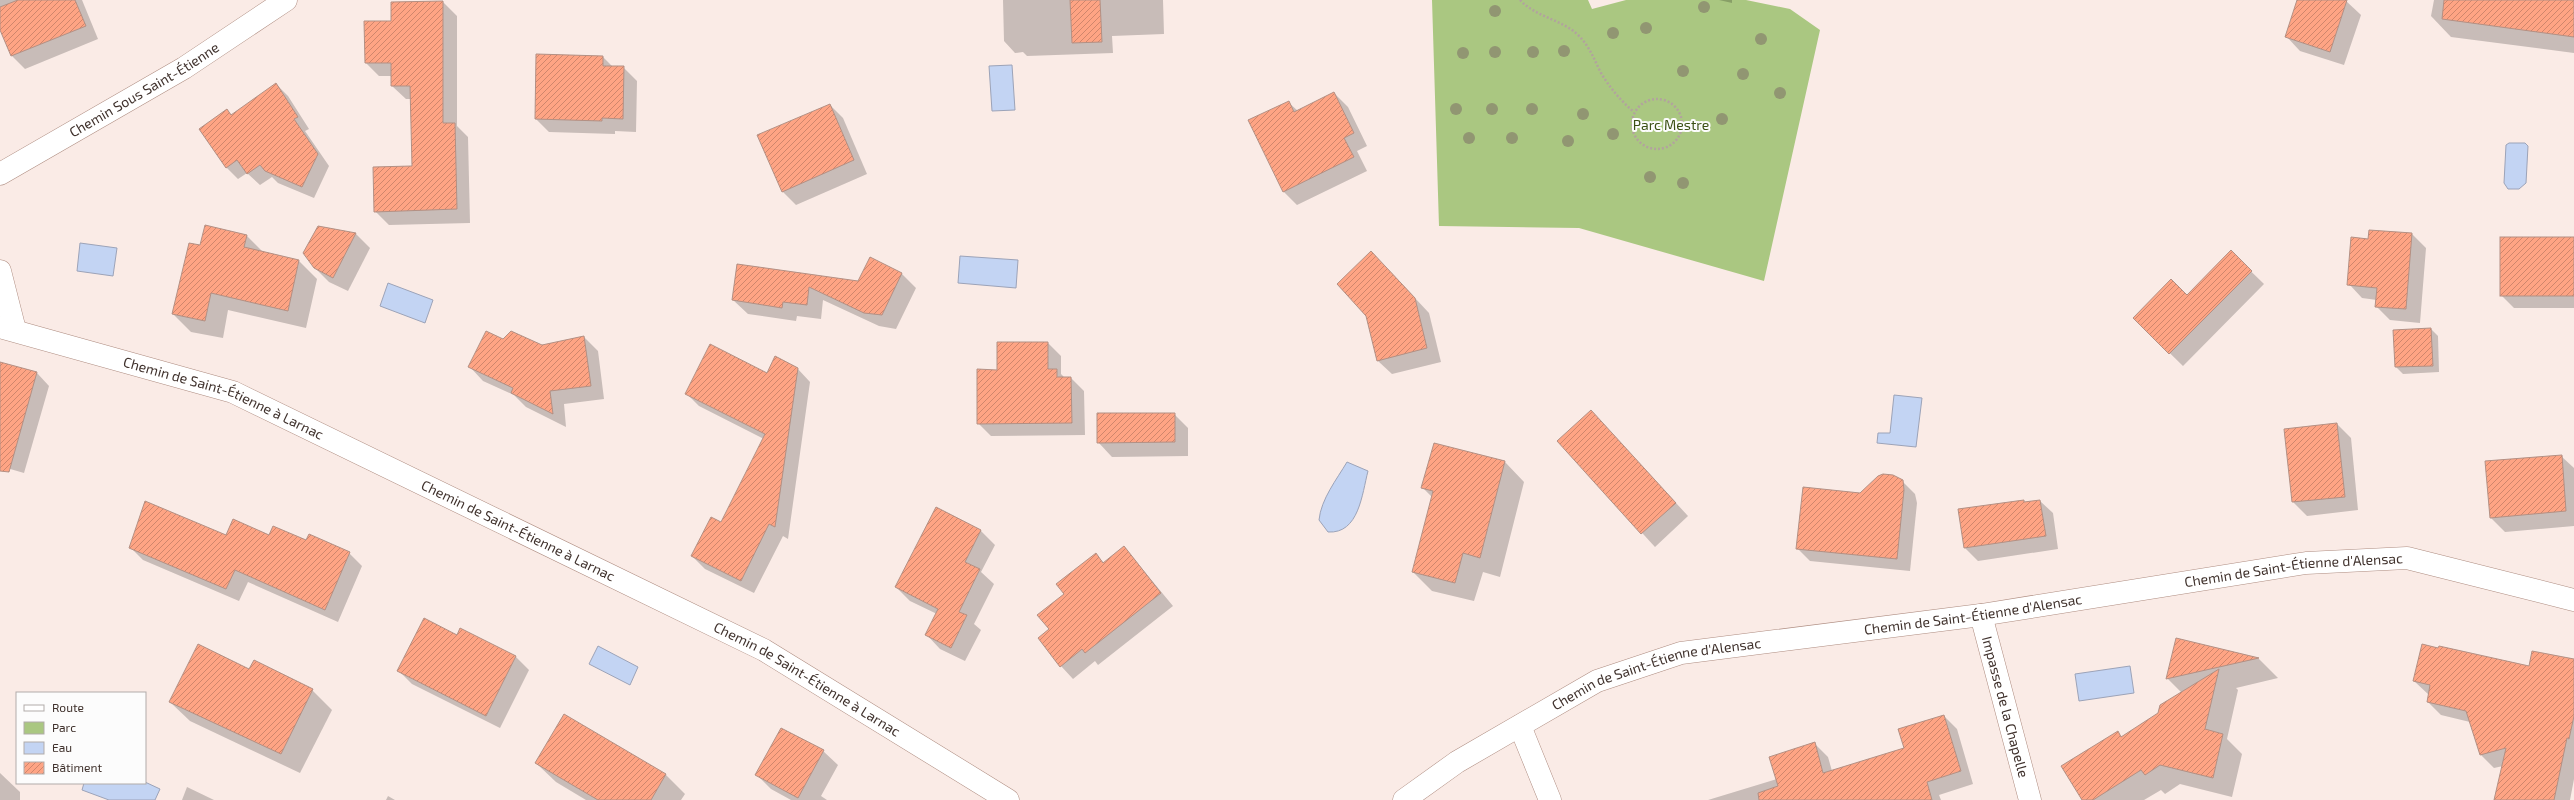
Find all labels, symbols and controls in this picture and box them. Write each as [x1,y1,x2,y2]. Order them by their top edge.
street label: Chemin Sous Saint-Étienne [66,38,222,140]
park label: Parc Mestre [1633,116,1709,133]
street label: Chemin de Saint-Étienne à Larnac [121,353,327,443]
street label: Chemin de Saint-Étienne à Larnac [419,476,618,584]
street label: Chemin de Saint-Étienne d'Alensac [2183,549,2403,590]
street label: Chemin de Saint-Étienne d'Alensac [1863,590,2083,638]
street label: Chemin de Saint-Étienne à Larnac [711,618,904,740]
street label: Chemin de Saint-Étienne d'Alensac [1548,634,1762,713]
street label: Impasse de la Chapelle [1979,634,2033,779]
legend [16,692,146,784]
text: Route [52,700,84,714]
text: Parc [52,720,76,734]
text: Eau [52,740,72,754]
text: Bâtiment [52,760,103,774]

